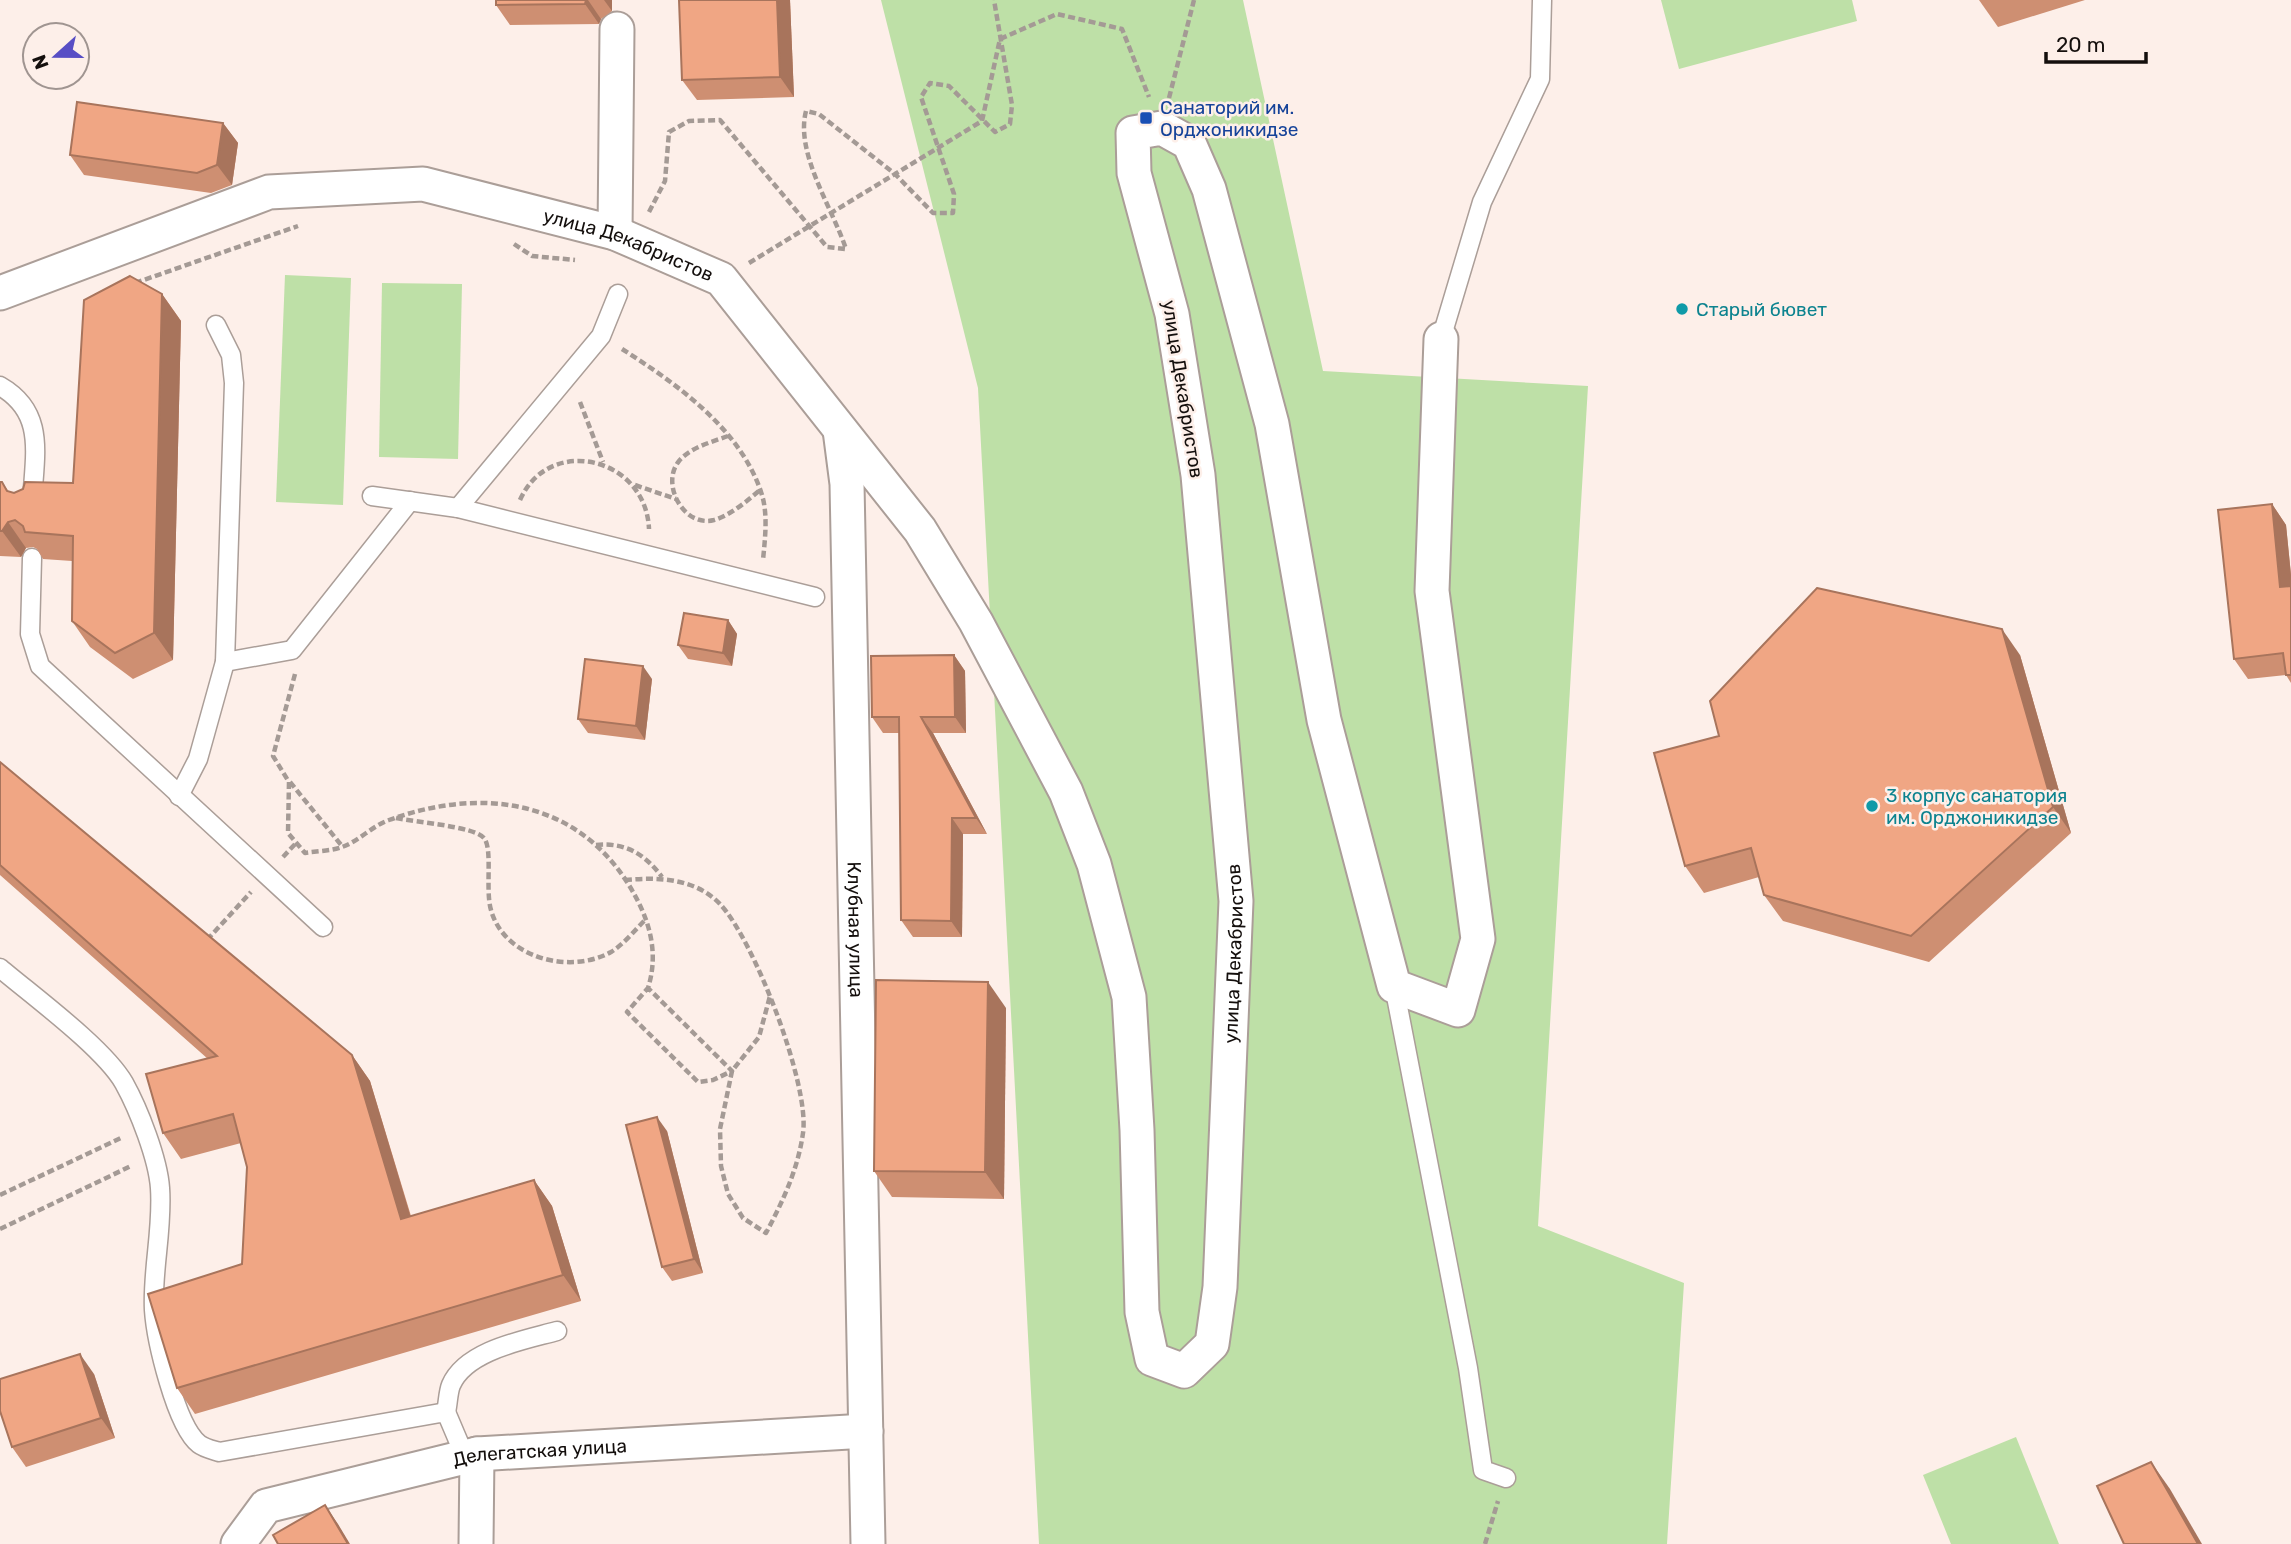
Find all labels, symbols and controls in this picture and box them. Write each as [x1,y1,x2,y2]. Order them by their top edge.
north arrow [21,21,91,91]
scale bar [2046,21,2146,65]
text: 20 m [2056,32,2105,57]
text: N [27,51,54,72]
place label: Санаторий им. Орджоникидзе [1160,96,1298,141]
marker: Санаторий им. Орджоникидзе [1138,110,1154,126]
street label: улица Декабристов [541,204,717,286]
street label: улица Декабристов [1158,298,1208,480]
place label: Старый бювет [1696,298,1827,321]
marker: Старый бювет [1674,301,1690,317]
place label: 3 корпус санатория им. Орджоникидзе [1886,784,2067,829]
marker: 3 корпус санатория им. Орджоникидзе [1864,798,1880,814]
street label: Клубная улица [843,861,869,998]
street label: улица Декабристов [1219,863,1248,1044]
street label: Делегатская улица [450,1434,627,1471]

